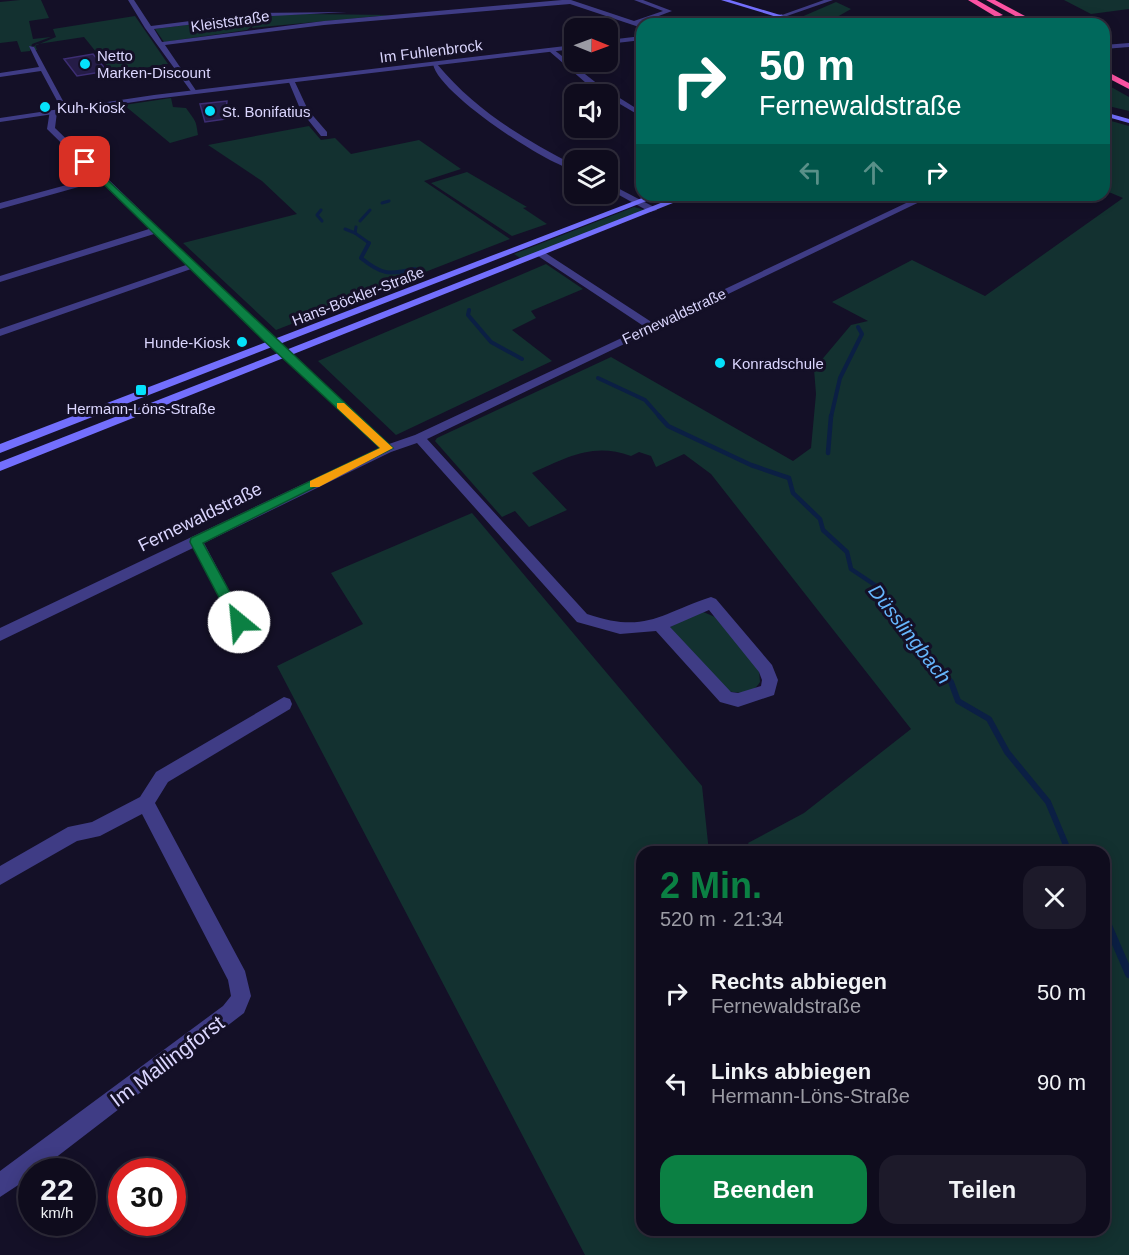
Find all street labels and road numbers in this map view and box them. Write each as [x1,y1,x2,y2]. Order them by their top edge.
street label: Kleiststraße [190,7,270,35]
street label: Im Fuhlenbrock [379,36,484,66]
street label: Hans-Böckler-Straße [290,263,426,329]
street label: Fernewaldstraße [619,285,729,347]
street label: Fernewaldstraße [135,478,265,556]
street label: Im Mallingforst [106,1011,229,1111]

